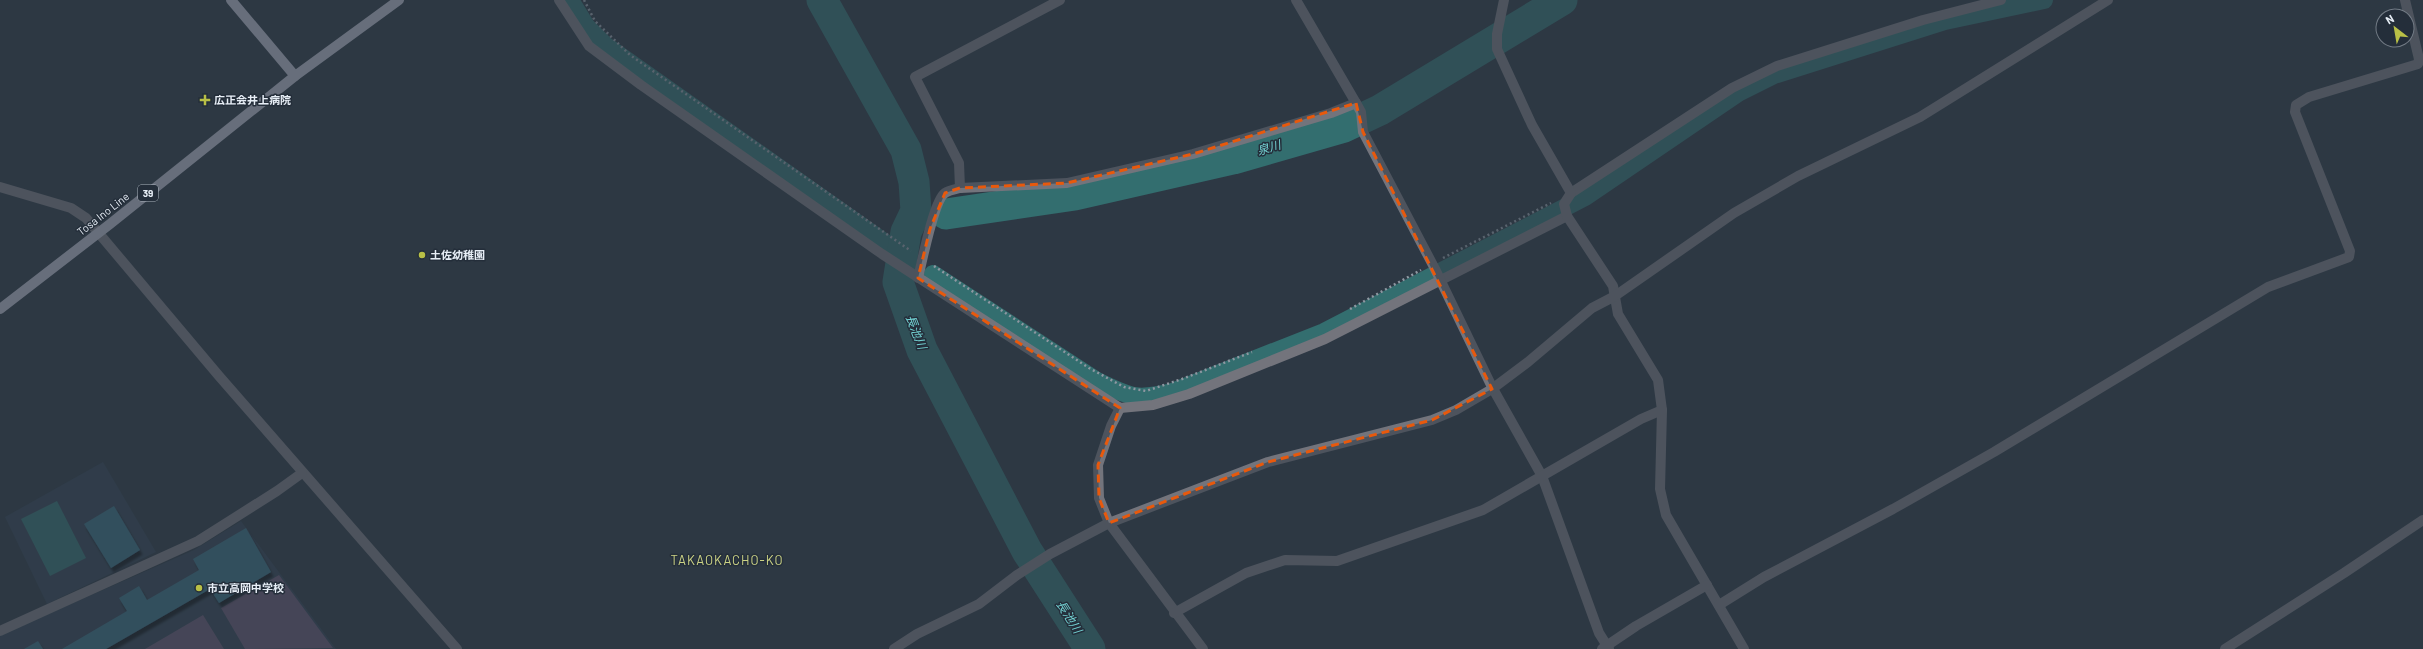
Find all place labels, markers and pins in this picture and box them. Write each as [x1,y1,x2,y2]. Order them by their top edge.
place label: 広正会井上病院 [214,93,291,106]
marker: 広正会井上病院 [199,94,211,106]
place label: 土佐幼稚園 [430,248,485,261]
marker: 土佐幼稚園 [417,250,427,260]
place label: 市立高岡中学校 [207,581,284,594]
marker: 市立高岡中学校 [194,583,204,593]

